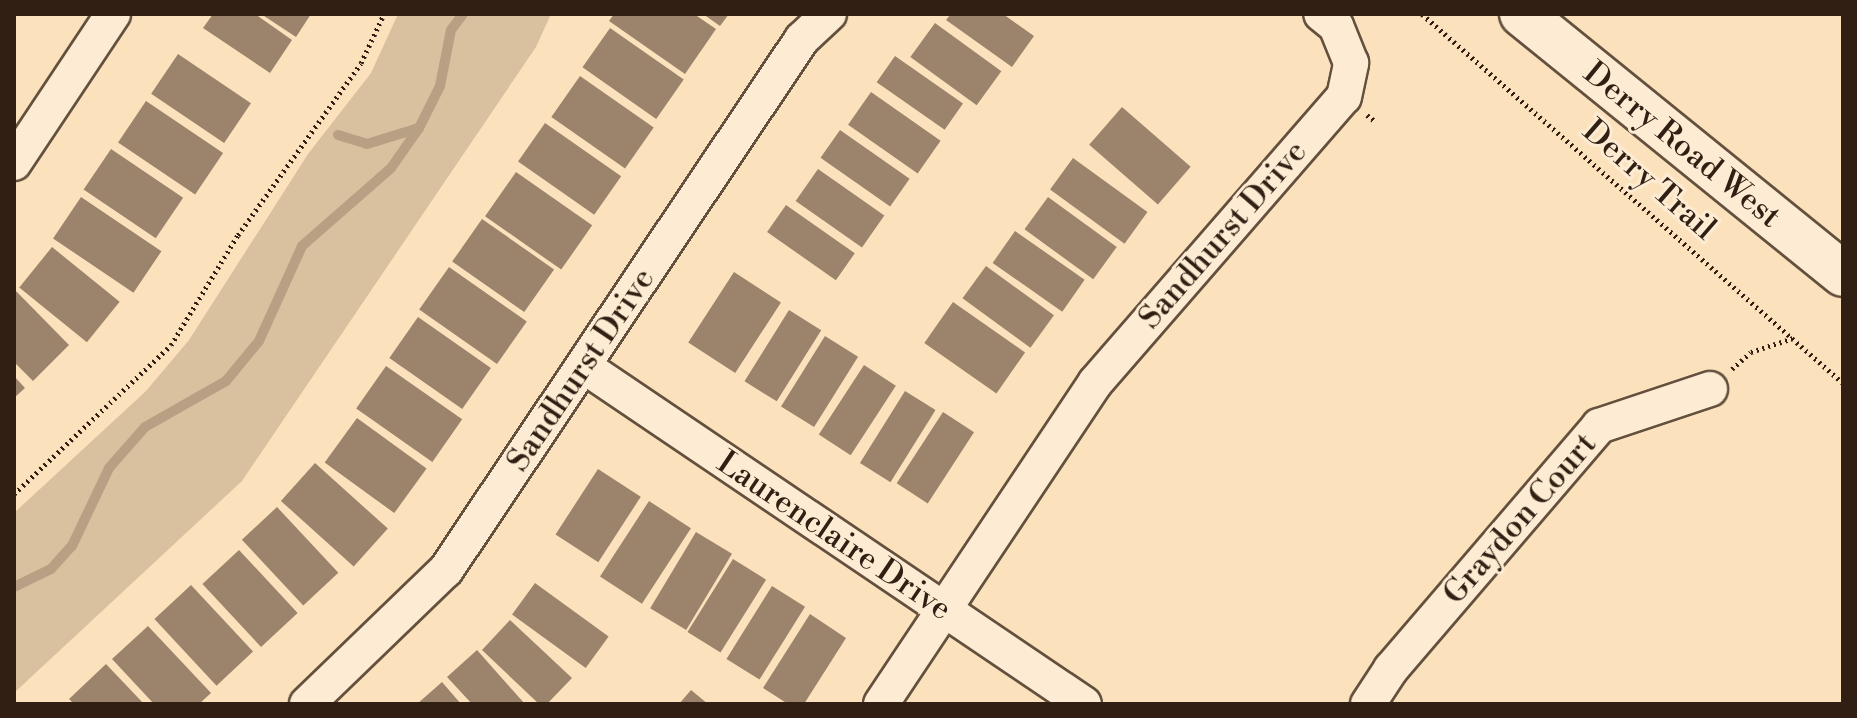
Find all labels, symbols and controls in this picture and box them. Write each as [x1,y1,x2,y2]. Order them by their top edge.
street label: Derry Road West [1576,54,1788,236]
street label: Derry Trail [1575,112,1723,248]
street label: Sandhurst Drive [1131,133,1315,337]
street label: Sandhurst Drive [499,261,663,479]
street label: Graydon Court [1435,426,1605,612]
street label: Laurenclaire Drive [710,443,958,629]

